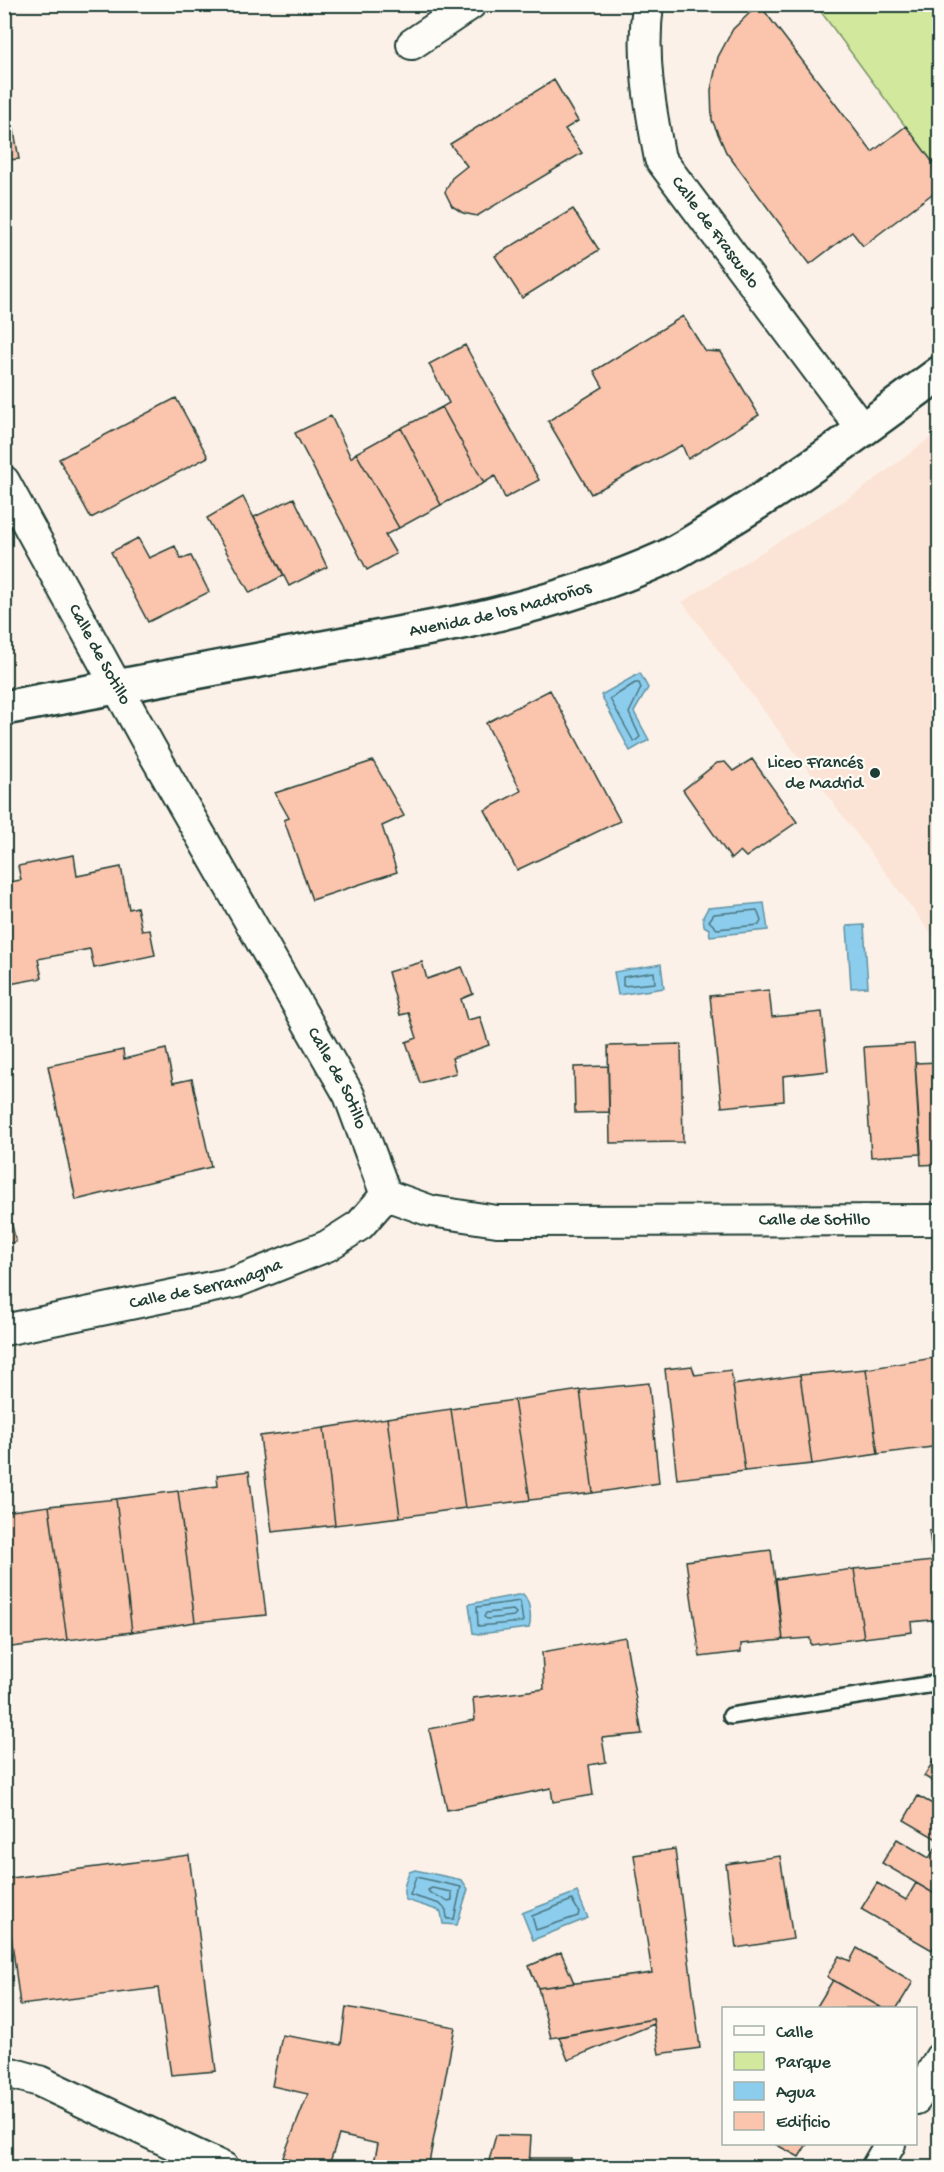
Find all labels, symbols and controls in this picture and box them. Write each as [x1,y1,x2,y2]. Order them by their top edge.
street label: Calle de Frascuelo [666,172,764,293]
street label: Avenida de los Madroños [408,576,595,642]
street label: Calle de Sotillo [63,601,135,709]
place label: Liceo Francés de Madrid [767,753,864,795]
marker: Liceo Francés de Madrid [868,766,882,780]
street label: Calle de Sotillo [302,1024,371,1132]
street label: Calle de Sotillo [759,1210,870,1231]
street label: Calle de Serramagna [128,1254,286,1314]
legend [722,2007,917,2145]
text: Calle [776,2023,814,2044]
text: Parque [775,2053,832,2074]
text: Agua [776,2083,816,2104]
text: Edificio [776,2113,830,2134]

